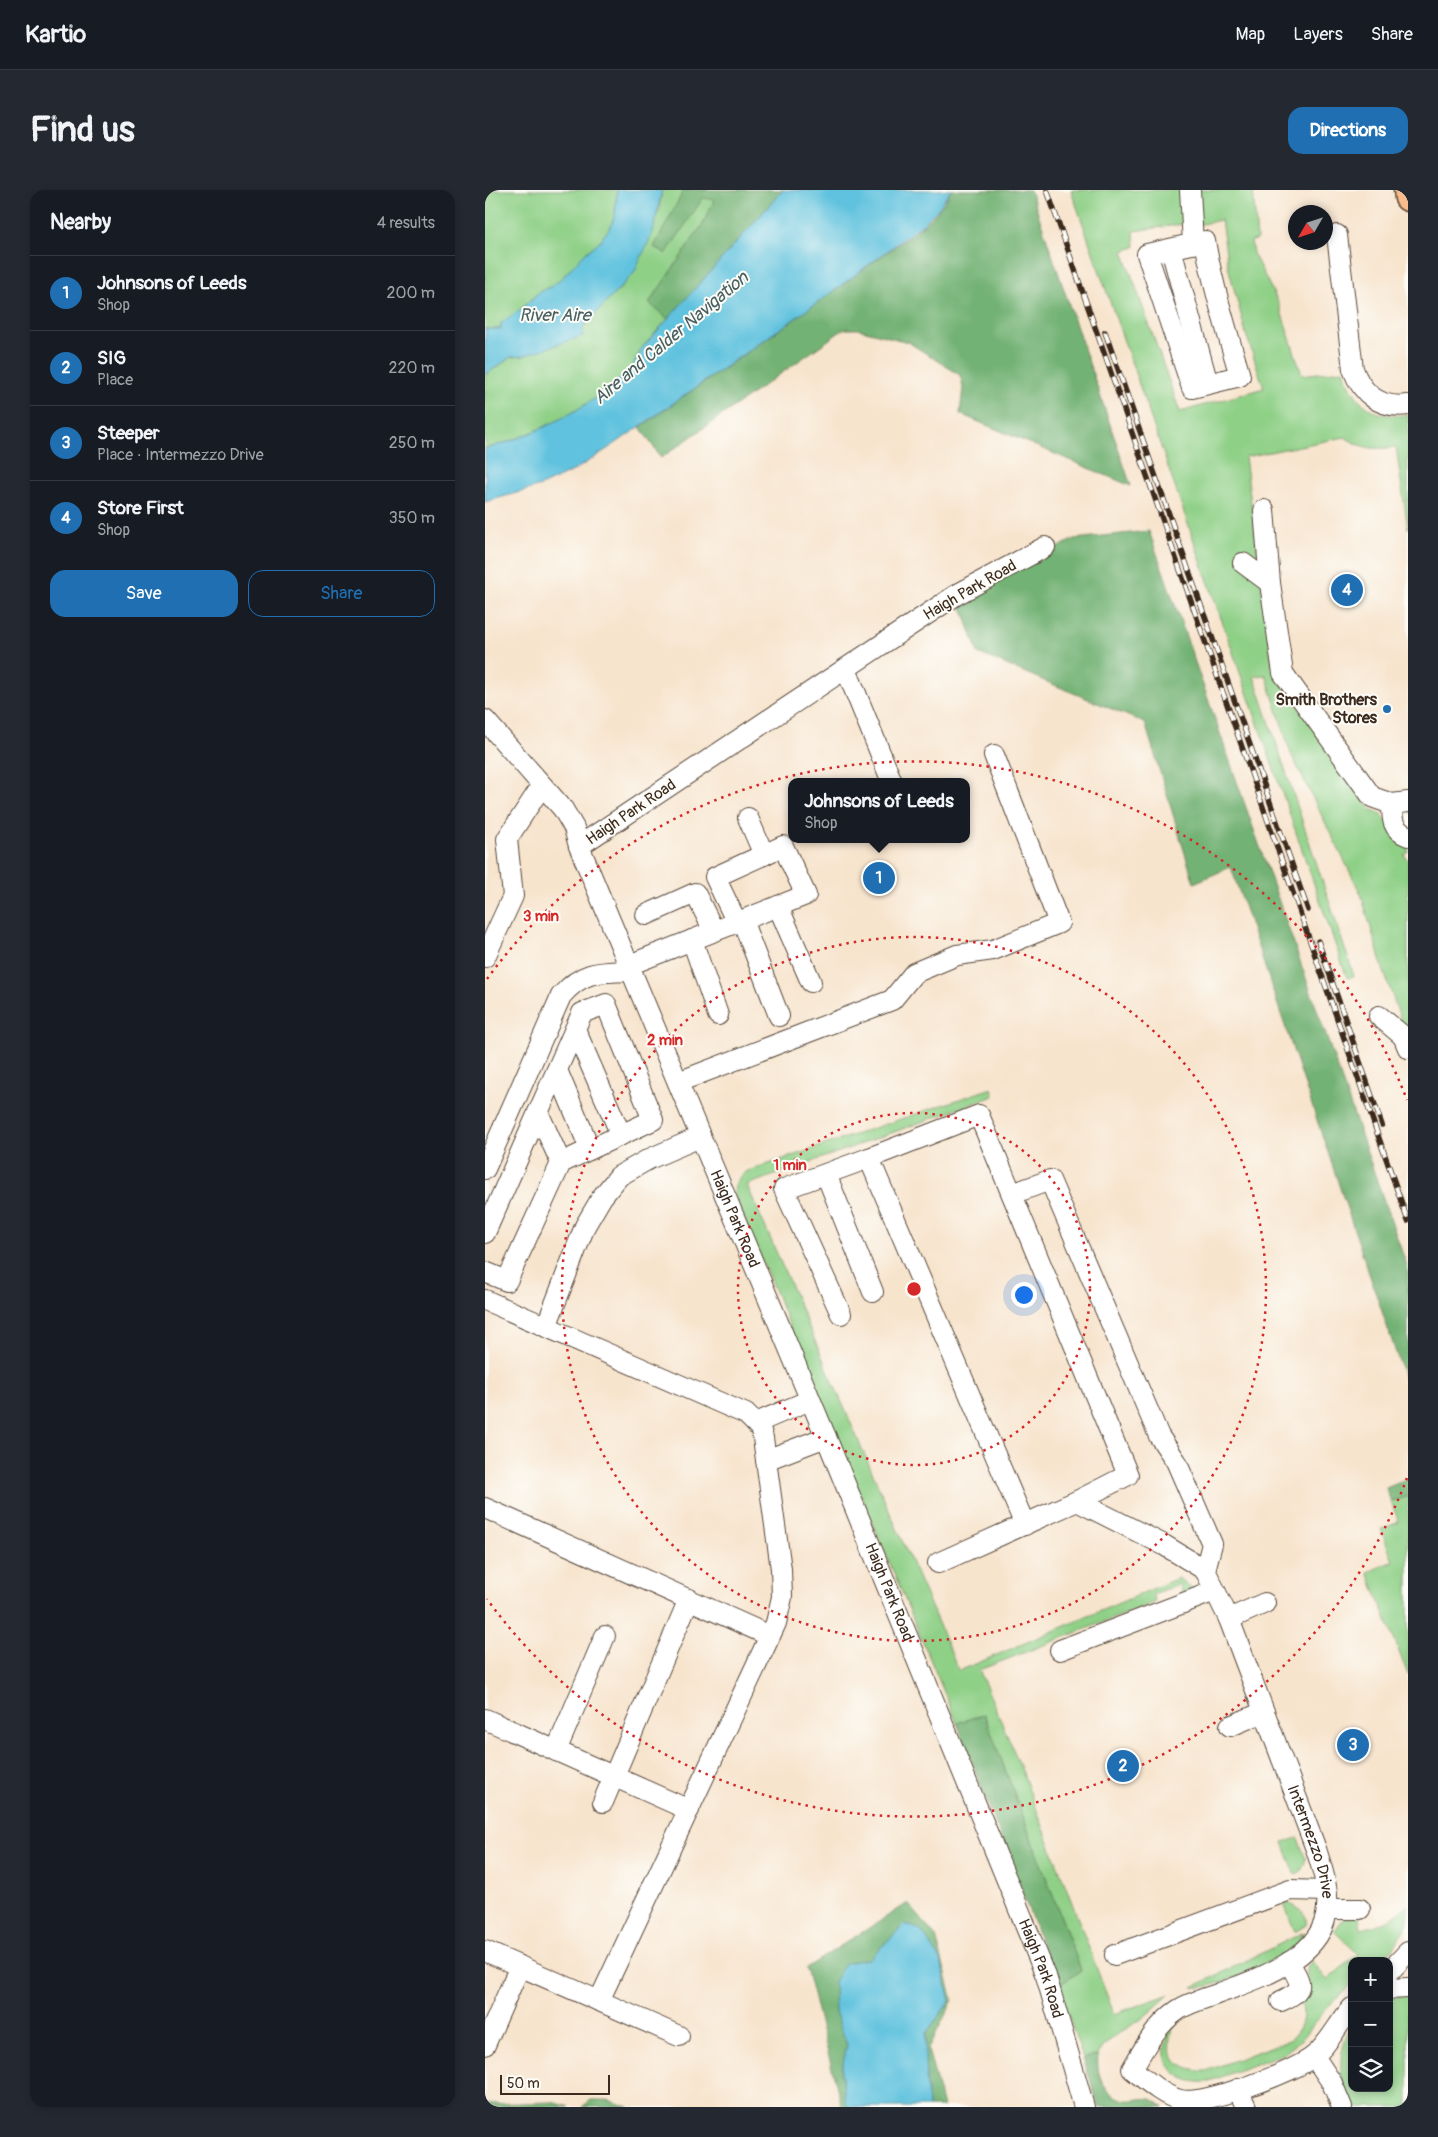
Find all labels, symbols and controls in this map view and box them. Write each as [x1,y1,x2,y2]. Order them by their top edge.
text: Kartio [25,20,86,49]
text: Map [1236,23,1265,46]
text: Layers [1293,23,1343,46]
text: Share [1371,23,1413,46]
button: Directions [1288,107,1408,154]
text: Find us [30,108,135,152]
north arrow [1288,205,1333,250]
text: Nearby [50,209,111,236]
text: 4 results [377,213,435,233]
water label: Aire and Calder Navigation [589,266,754,410]
text: Johnsons of Leeds [97,271,246,295]
text: 1 [63,283,69,303]
text: 200 m [387,283,435,303]
text: Shop [97,295,130,315]
water label: River Aire [519,304,593,327]
text: SIG [97,346,126,370]
text: 2 [62,358,70,378]
text: 220 m [389,358,435,378]
text: Place [97,370,133,390]
text: Steeper [97,421,160,445]
text: 3 [62,433,70,453]
text: 250 m [389,433,435,453]
text: Place · Intermezzo Drive [97,445,264,465]
text: Store First [97,496,184,520]
text: 4 [61,508,71,528]
text: 350 m [389,508,435,528]
text: Shop [97,520,130,540]
street label: Haigh Park Road [920,555,1020,625]
button: Save [50,570,238,617]
button: Share [248,570,435,617]
pin: 4 [1331,571,1363,609]
place label: Smith Brothers Stores [1275,690,1378,728]
marker: Smith Brothers Stores [1381,703,1393,715]
street label: Haigh Park Road [582,775,680,849]
popup [788,778,970,843]
text: Johnsons of Leeds [804,789,954,813]
text: Shop [804,813,837,833]
pin: 1 [863,859,895,897]
text: 3 min [523,907,559,926]
text: 2 min [647,1031,683,1050]
text: 1 min [773,1156,807,1175]
street label: Haigh Park Road [705,1167,764,1271]
centre of rings [905,1280,923,1298]
your location [1011,1282,1037,1308]
street label: Haigh Park Road [860,1540,918,1644]
pin: 3 [1337,1726,1369,1764]
pin: 2 [1107,1747,1139,1785]
street label: Intermezzo Drive [1283,1782,1337,1899]
street label: Haigh Park Road [1014,1916,1068,2021]
map controls [1348,1957,1393,2092]
button: + [1348,1957,1393,2002]
button: − [1348,2002,1393,2047]
button: layers [1348,2047,1393,2092]
scale bar [500,2072,610,2095]
text: 50 m [507,2075,540,2092]

